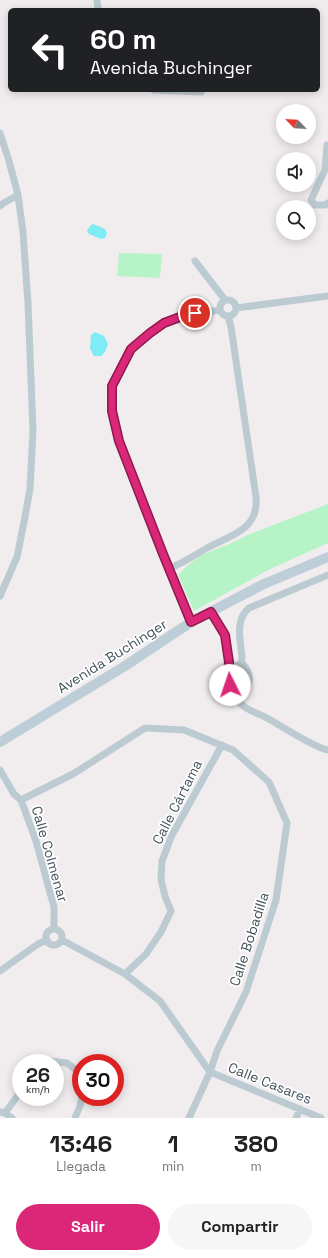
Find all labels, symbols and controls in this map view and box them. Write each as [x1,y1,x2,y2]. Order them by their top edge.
text: 60 m [90,21,156,57]
icon: left [24,24,76,76]
text: Avenida Buchinger [90,56,252,79]
north arrow [276,104,316,144]
map controls [276,104,316,240]
button: sound [276,152,316,192]
button: search [276,200,316,240]
pin [178,296,212,330]
icon: arrive [184,302,206,324]
street label: Avenida Buchinger [54,615,170,697]
position arrow [209,664,251,706]
street label: Calle Cártama [148,757,206,847]
street label: Calle Colmenar [28,804,72,904]
street label: Calle Bobadilla [225,890,273,988]
speed limit sign: 30 [72,1054,124,1106]
street label: Calle Casares [225,1058,315,1108]
text: 26 [26,1062,50,1088]
text: km/h [26,1083,50,1096]
text: 13:46 [50,1128,112,1159]
text: 1 [168,1128,178,1159]
text: 380 [234,1128,278,1159]
text: Llegada [56,1158,106,1175]
text: min [162,1158,184,1175]
text: m [251,1158,262,1175]
button: Salir [16,1204,160,1250]
button: Compartir [168,1204,312,1250]

